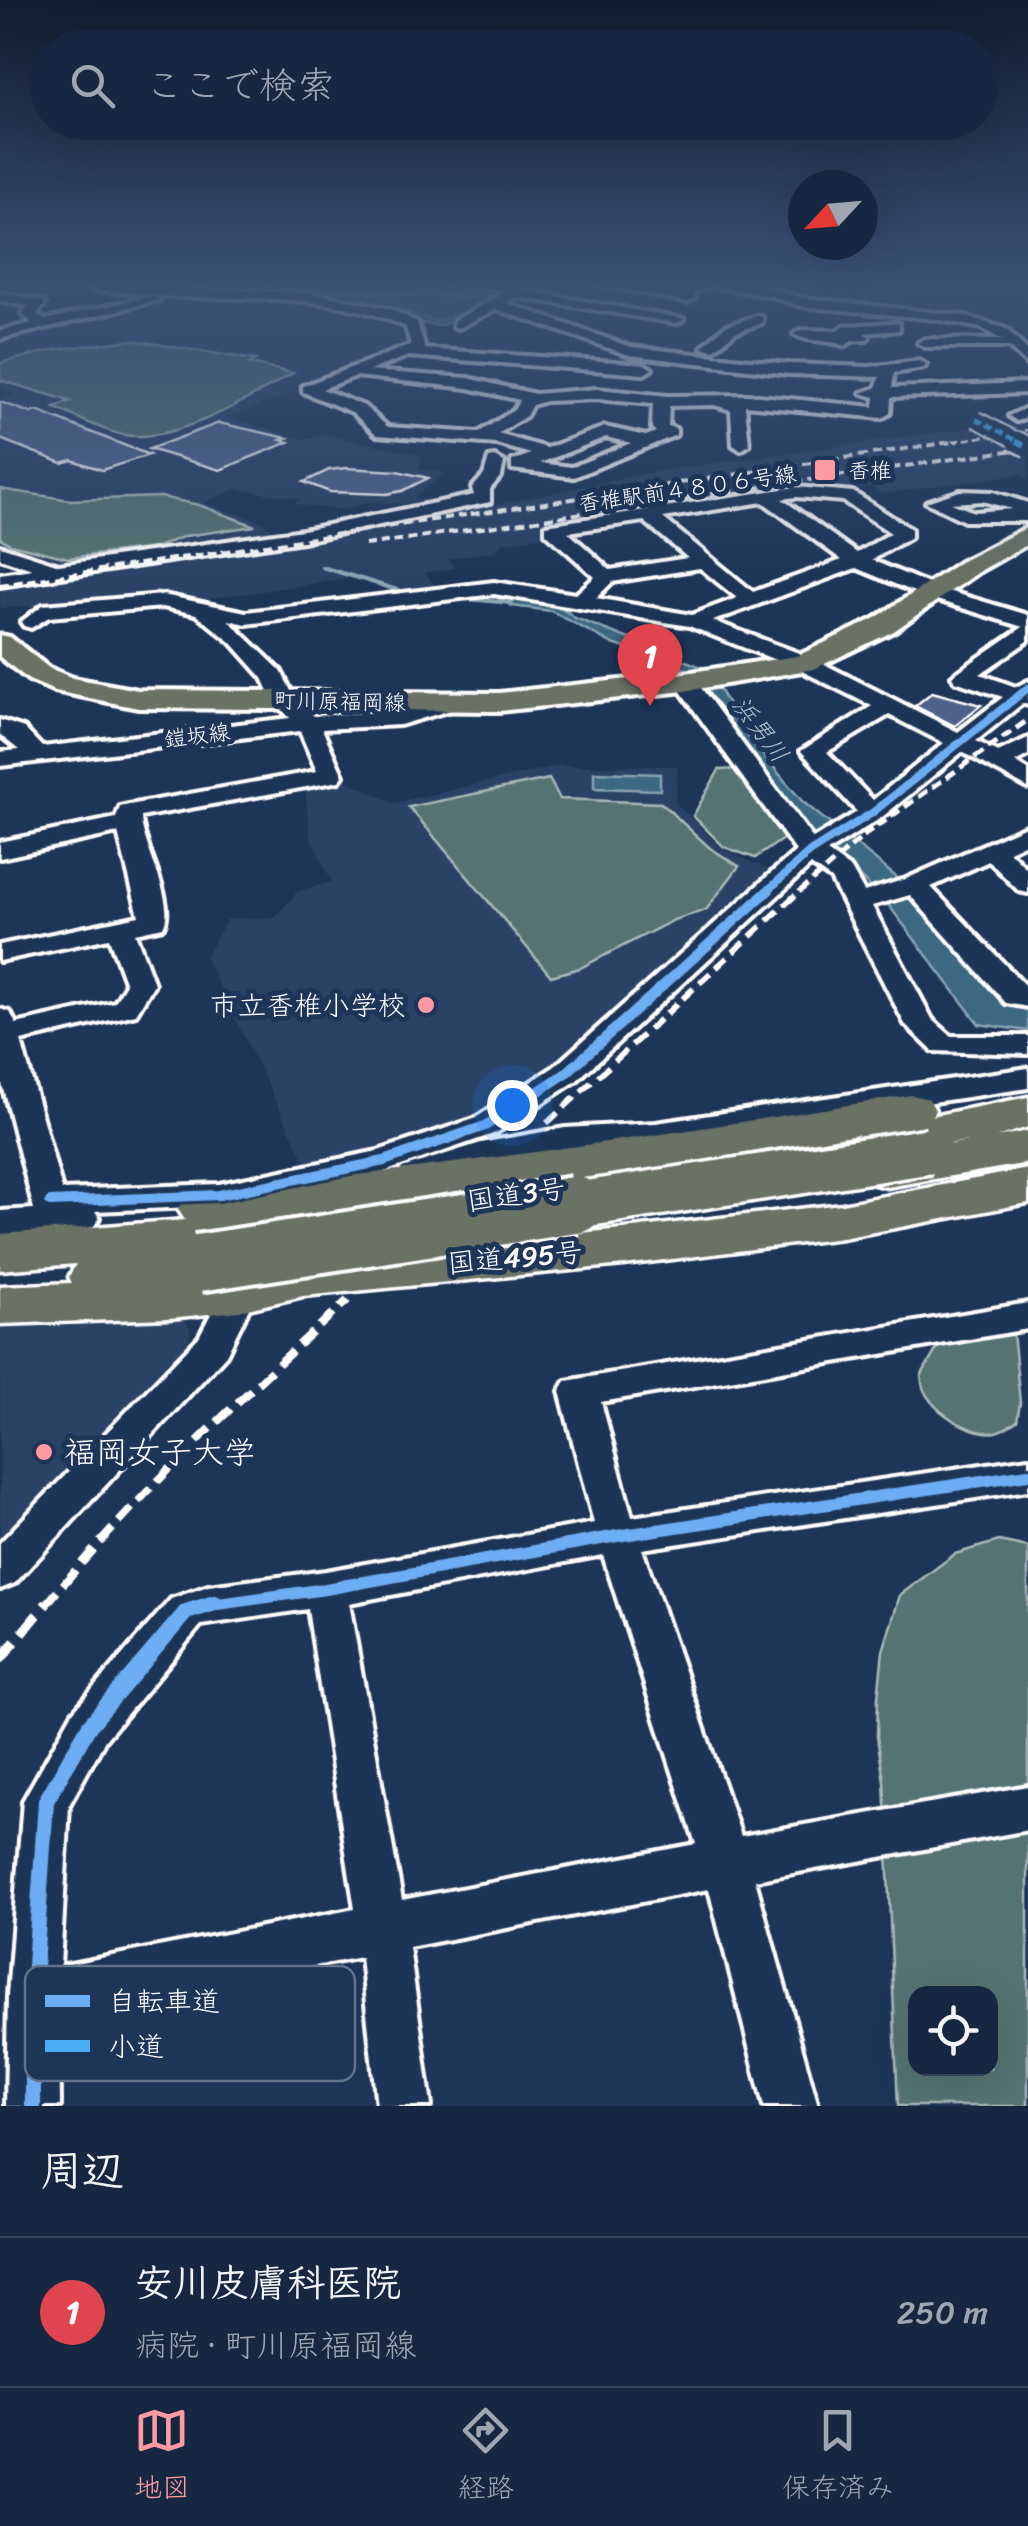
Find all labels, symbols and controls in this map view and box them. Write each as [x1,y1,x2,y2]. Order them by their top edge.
search box [30,30,998,140]
text: ここで検索 [145,52,335,119]
icon: search [65,58,120,113]
north arrow [788,170,878,260]
place label: 香椎 [848,451,892,490]
street label: 香椎駅前４８０６号線 [575,454,799,523]
marker: 香椎 [812,457,838,483]
pin: 1 [618,624,682,706]
street label: 町川原福岡線 [274,681,406,722]
water label: 浜男川 [720,686,801,773]
street label: 鎧坂線 [162,712,232,759]
place label: 市立香椎小学校 [210,981,406,1030]
marker: 市立香椎小学校 [415,994,437,1016]
your location [487,1080,538,1131]
street label: 国道3号 [463,1163,569,1226]
street label: 国道495号 [445,1227,585,1288]
place label: 福岡女子大学 [64,1424,256,1481]
marker: 福岡女子大学 [33,1441,55,1463]
legend [25,1966,355,2081]
text: 自転車道 [108,1977,220,2026]
map controls [908,1986,998,2076]
button: locate [908,1986,998,2076]
text: 小道 [108,2022,164,2071]
text: 周辺 [40,2134,124,2208]
text: 安川皮膚科医院 [135,2250,401,2317]
text: 1 [66,2284,79,2341]
text: 250 m [897,2284,988,2341]
text: 病院 · 町川原福岡線 [135,2317,416,2374]
tab: 地図 [134,2403,190,2512]
tab: 経路 [458,2403,514,2512]
tab: 保存済み [782,2403,894,2512]

